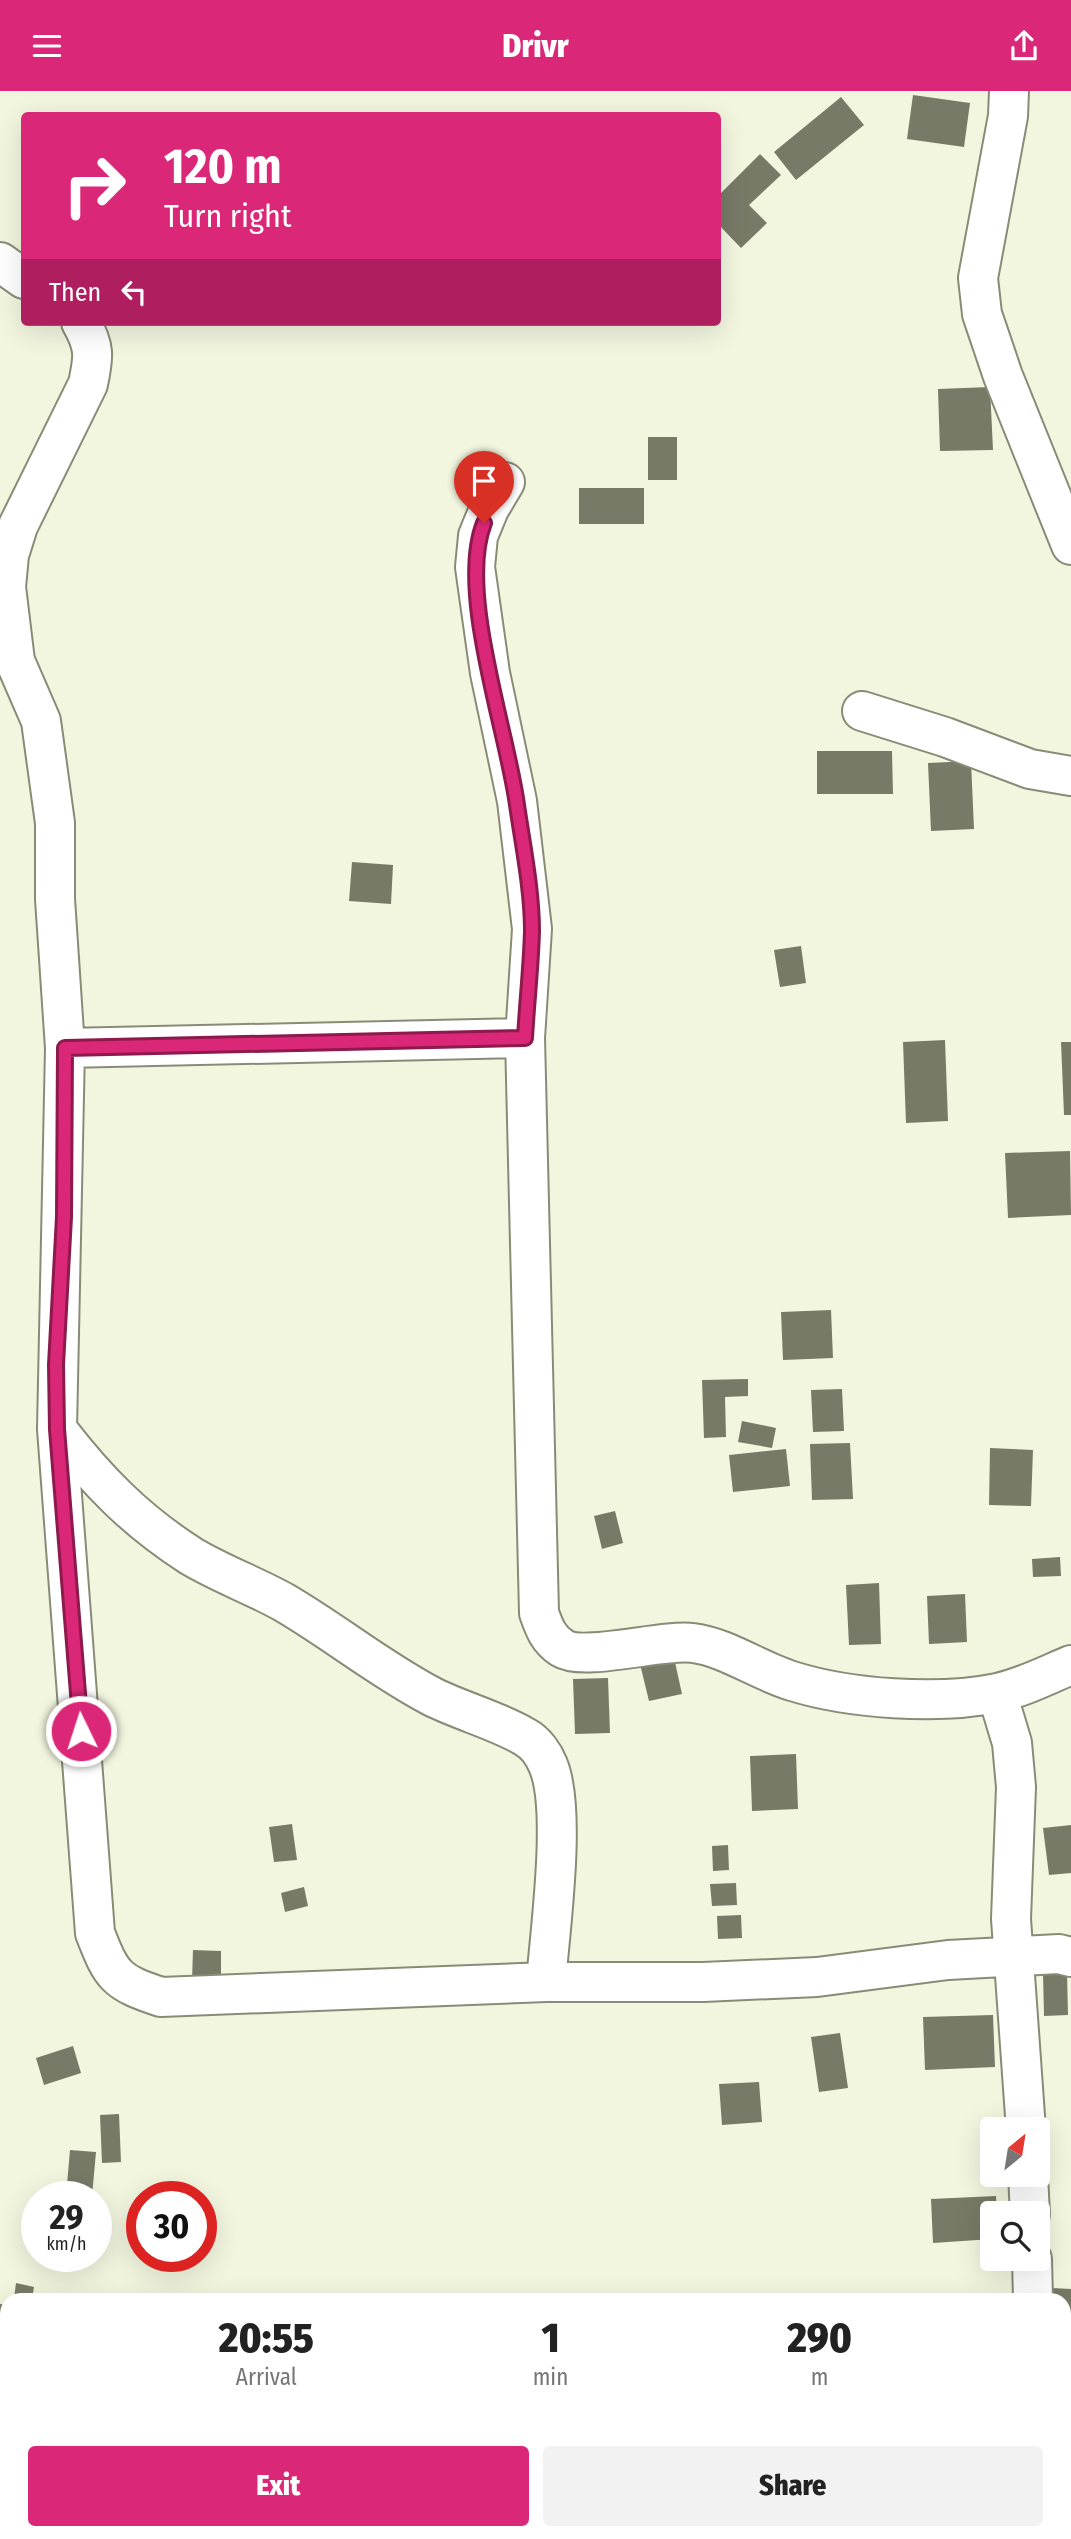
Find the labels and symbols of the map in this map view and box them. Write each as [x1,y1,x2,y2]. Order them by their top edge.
pin [454,451,514,523]
position arrow [44,1694,118,1768]
north arrow [980,2117,1050,2187]
speed limit sign: 30 [126,2181,217,2272]

